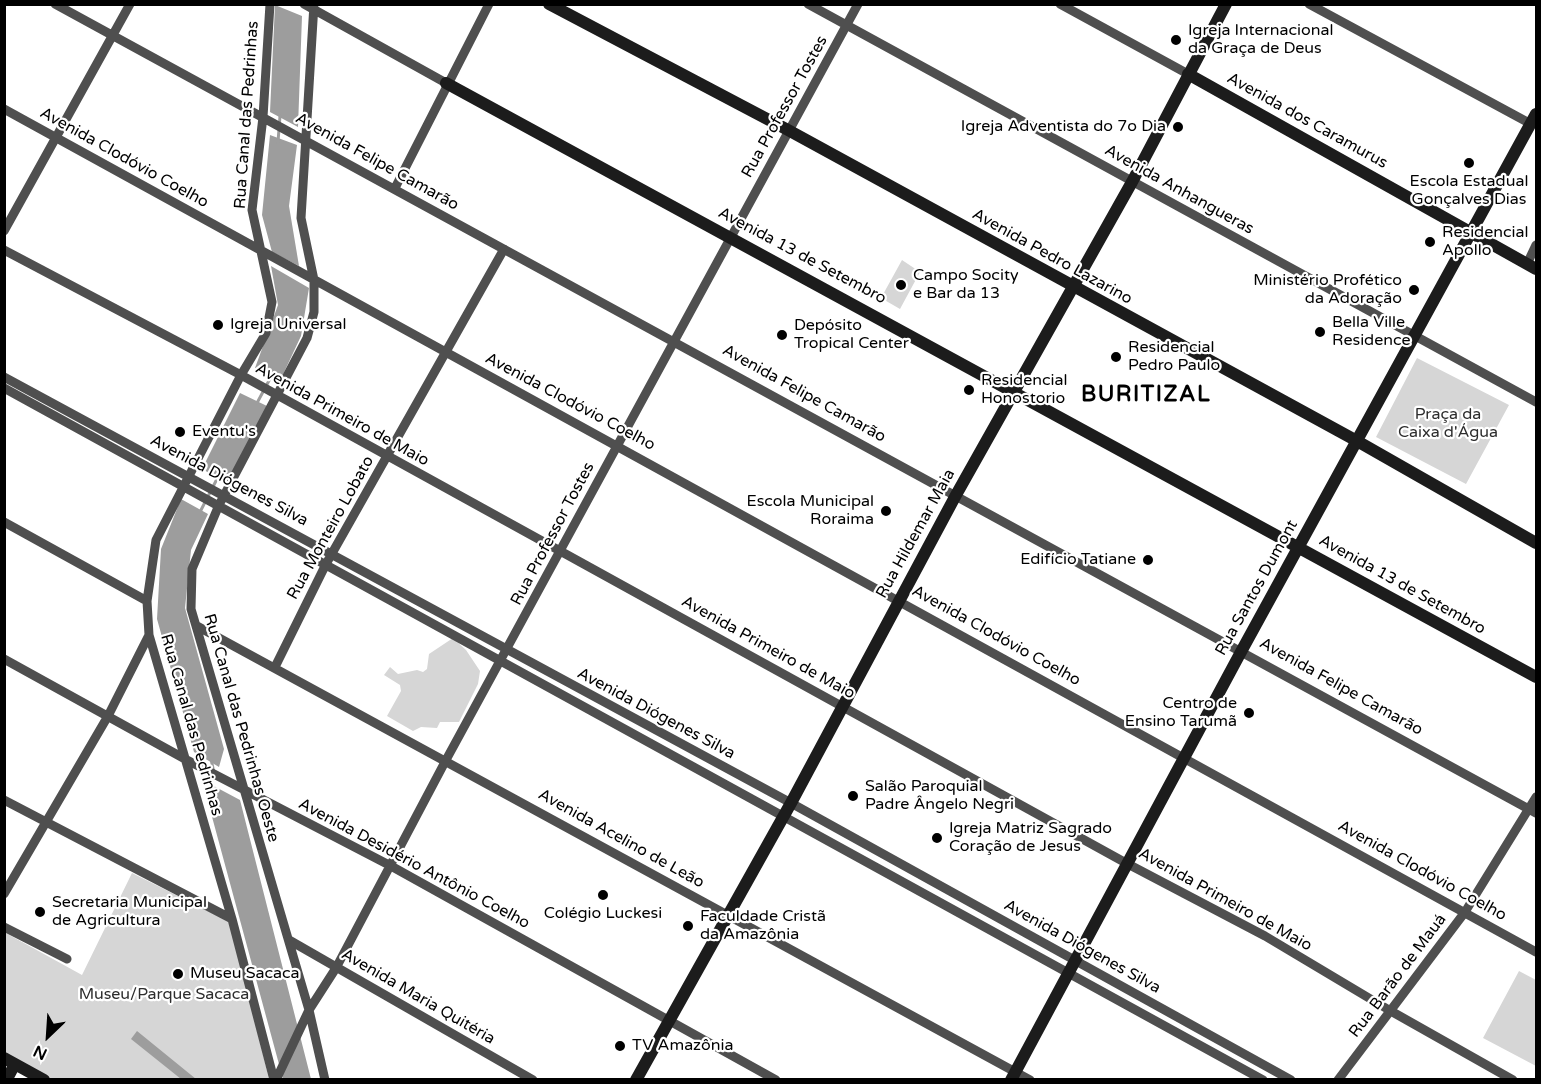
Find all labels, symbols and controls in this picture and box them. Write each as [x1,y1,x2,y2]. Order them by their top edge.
street label: Rua Canal das Pedrinhas [231,20,263,210]
place label: Igreja Internacional da Graça de Deus [1188,21,1333,59]
street label: Rua Professor Tostes [738,33,832,181]
marker: Igreja Internacional da Graça de Deus [1169,33,1183,47]
street label: Avenida dos Caramurus [1223,69,1391,173]
street label: Avenida Clodóvio Coelho [36,104,212,212]
street label: Avenida Felipe Camarão [292,109,462,215]
place label: Igreja Adventista do 7o Dia [961,117,1166,137]
marker: Igreja Adventista do 7o Dia [1171,120,1185,134]
street label: Avenida Anhangueras [1101,141,1257,239]
marker: Escola Estadual Gonçalves Dias [1462,156,1476,170]
place label: Escola Estadual Gonçalves Dias [1410,172,1528,210]
street label: Avenida 13 de Setembro [715,203,889,309]
street label: Avenida Pedro Lazarino [969,205,1135,309]
place label: Residencial Apollo [1442,223,1528,261]
marker: Residencial Apollo [1423,235,1437,249]
place label: Campo Socity e Bar da 13 [913,266,1019,304]
place label: Ministério Profético da Adoração [1253,271,1402,309]
marker: Campo Socity e Bar da 13 [894,278,908,292]
marker: Ministério Profético da Adoração [1407,283,1421,297]
place label: Bella Ville Residence [1332,313,1411,351]
place label: Igreja Universal [230,315,346,335]
place label: Depósito Tropical Center [794,316,909,354]
marker: Igreja Universal [211,318,225,332]
marker: Bella Ville Residence [1313,325,1327,339]
marker: Depósito Tropical Center [775,328,789,342]
place label: Residencial Pedro Paulo [1128,338,1220,376]
street label: Avenida Felipe Camarão [719,341,889,447]
street label: Avenida Clodóvio Coelho [482,349,658,455]
marker: Residencial Pedro Paulo [1109,350,1123,364]
street label: Avenida Primeiro de Maio [252,359,432,471]
place label: Residencial Honostorio [981,371,1067,409]
district label: BURITIZAL [1081,382,1211,408]
marker: Residencial Honostorio [962,383,976,397]
park label: Praça da Caixa d'Água [1398,405,1498,443]
place label: Eventu's [192,422,256,442]
marker: Eventu's [173,425,187,439]
street label: Avenida Diógenes Silva [147,431,311,531]
street label: Rua Monteiro Lobato [284,453,378,603]
street label: Rua Professor Tostes [507,459,599,609]
street label: Rua Hildemar Maia [873,466,959,602]
place label: Escola Municipal Roraima [747,492,874,530]
marker: Escola Municipal Roraima [879,504,893,518]
street label: Rua Santos Dumont [1212,517,1302,659]
street label: Avenida 13 de Setembro [1315,531,1489,639]
place label: Edifício Tatiane [1020,550,1136,570]
marker: Edifício Tatiane [1141,553,1155,567]
street label: Avenida Clodóvio Coelho [908,582,1084,690]
street label: Avenida Primeiro de Maio [678,592,858,704]
street label: Rua Canal das Pedrinhas Oeste [199,612,283,844]
street label: Rua Canal das Pedrinhas [156,632,226,818]
street label: Avenida Felipe Camarão [1256,634,1426,740]
street label: Avenida Diógenes Silva [574,664,738,764]
place label: Centro de Ensino Tarumã [1125,694,1237,732]
marker: Centro de Ensino Tarumã [1242,706,1256,720]
place label: Salão Paroquial Padre Ângelo Negri [865,777,1014,815]
street label: Avenida Acelino de Leão [535,785,707,893]
marker: Salão Paroquial Padre Ângelo Negri [846,789,860,803]
street label: Avenida Desidério Antônio Coelho [295,795,533,933]
street label: Avenida Clodóvio Coelho [1334,817,1510,925]
place label: Igreja Matriz Sagrado Coração de Jesus [949,819,1112,857]
marker: Igreja Matriz Sagrado Coração de Jesus [930,831,944,845]
street label: Avenida Primeiro de Maio [1135,844,1315,956]
marker: Colégio Luckesi [596,888,610,902]
place label: Secretaria Municipal de Agricultura [52,893,207,931]
street label: Avenida Diógenes Silva [1000,896,1164,998]
place label: Colégio Luckesi [544,904,662,924]
marker: Secretaria Municipal de Agricultura [33,905,47,919]
place label: Faculdade Cristã da Amazônia [700,907,826,945]
street label: Rua Barão de Mauá [1345,910,1451,1042]
marker: Faculdade Cristã da Amazônia [681,919,695,933]
street label: Avenida Maria Quitéria [338,945,498,1049]
place label: Museu Sacaca [190,964,300,984]
marker: Museu Sacaca [171,967,185,981]
park label: Museu/Parque Sacaca [79,985,249,1005]
north arrow [18,1006,78,1066]
place label: TV Amazônia [632,1036,734,1056]
marker: TV Amazônia [613,1039,627,1053]
text: N [30,1041,50,1064]

